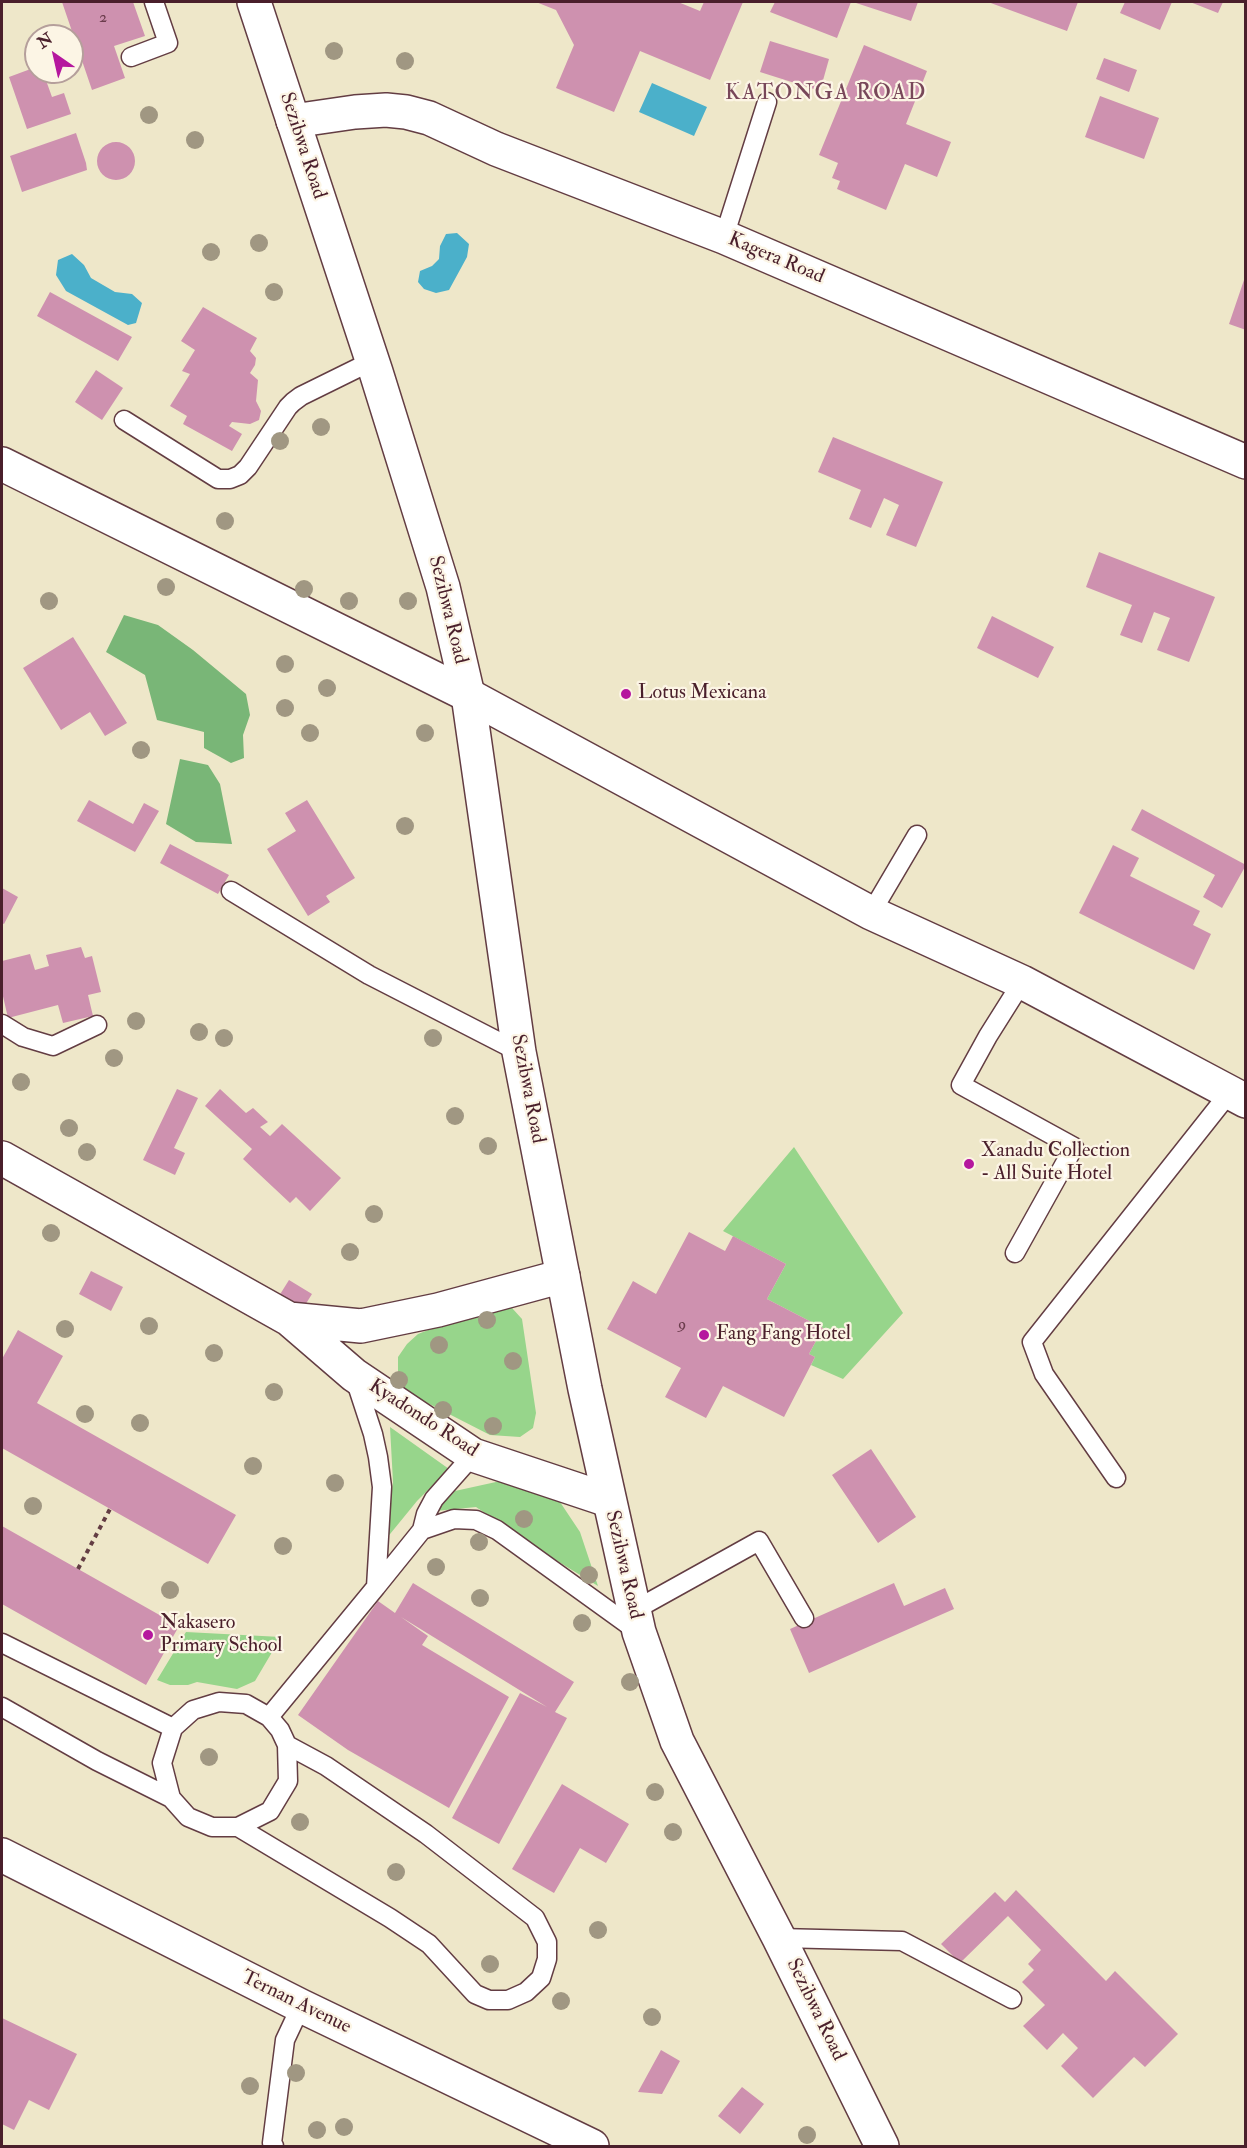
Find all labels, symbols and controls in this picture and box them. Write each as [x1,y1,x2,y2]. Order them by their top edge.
house number: 2 [99,9,107,29]
north arrow [24,24,84,84]
text: N [34,28,57,53]
district label: KATONGA ROAD [725,81,927,107]
street label: Sezibwa Road [274,90,330,202]
street label: Kagera Road [724,228,828,290]
street label: Sezibwa Road [422,553,472,667]
place label: Lotus Mexicana [638,682,766,706]
marker: Lotus Mexicana [619,687,633,701]
street label: Sezibwa Road [505,1032,549,1146]
place label: Xanadu Collection - All Suite Hotel [981,1140,1130,1187]
marker: Xanadu Collection - All Suite Hotel [962,1157,976,1171]
house number: 9 [678,1316,686,1336]
place label: Fang Fang Hotel [716,1323,851,1347]
marker: Fang Fang Hotel [697,1328,711,1342]
street label: Kyadondo Road [364,1375,482,1463]
street label: Sezibwa Road [599,1508,647,1622]
place label: Nakasero Primary School [160,1612,282,1659]
marker: Nakasero Primary School [141,1628,155,1642]
street label: Sezibwa Road [780,1955,850,2065]
street label: Ternan Avenue [237,1966,355,2040]

